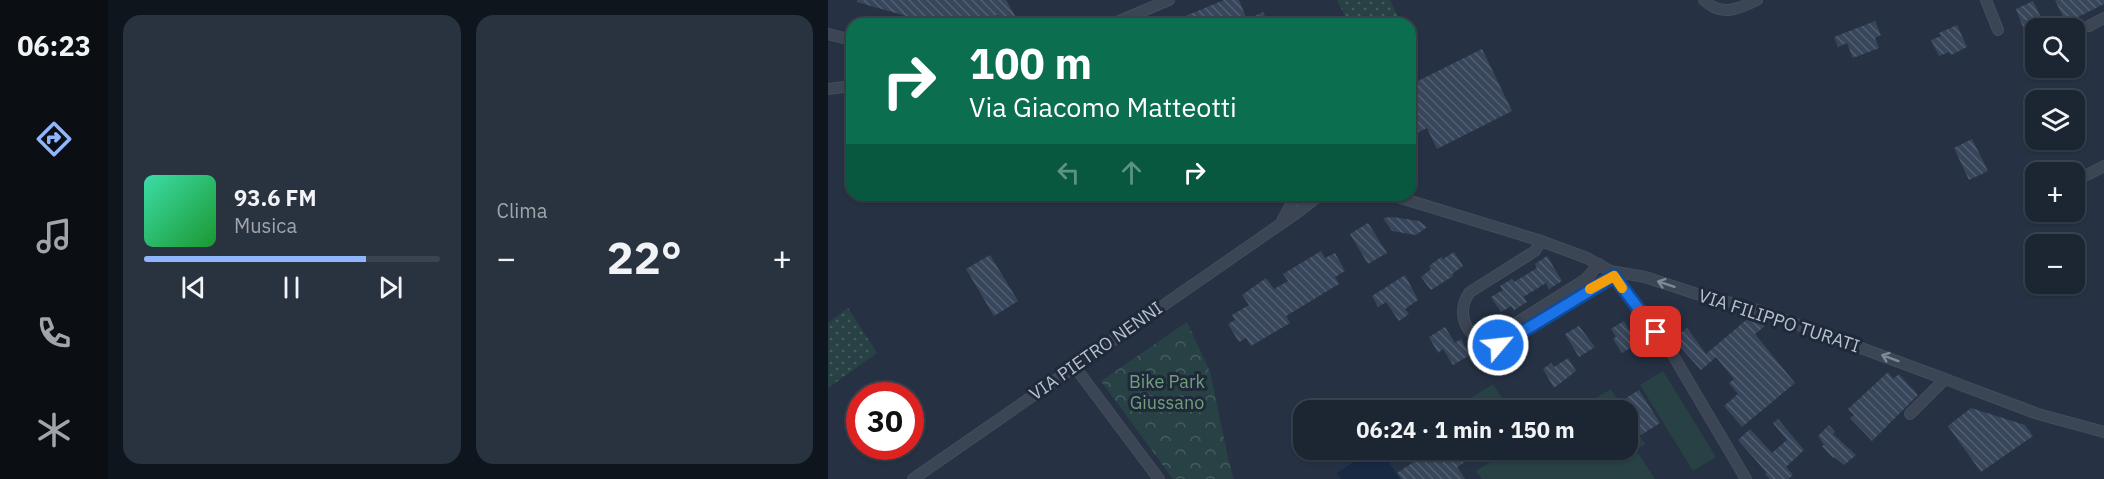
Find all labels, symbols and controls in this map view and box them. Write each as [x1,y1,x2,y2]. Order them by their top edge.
map controls [2025,18,2085,294]
button: search [2025,18,2085,78]
text: 06:23 [17,28,91,63]
text: 100 m [969,36,1092,91]
icon: right [870,42,948,120]
text: Via Giacomo Matteotti [969,89,1237,124]
button: layers [2025,90,2085,150]
icon: directions [33,118,75,160]
icon: left [1052,156,1085,189]
icon: ahead [1115,156,1148,189]
icon: right [1178,156,1211,189]
button: + [2025,162,2085,222]
text: 93.6 FM [234,183,317,212]
text: Clima [497,197,548,224]
text: Musica [234,212,297,239]
icon: music [33,215,75,257]
text: 22° [607,228,682,286]
button: − [2025,234,2085,294]
text: − [497,236,516,279]
text: + [772,236,792,279]
icon: previous [177,271,210,304]
icon: pause [275,271,308,304]
icon: next [374,271,407,304]
one-way arrow [1657,277,1676,288]
street label: VIA FILIPPO TURATI [1696,284,1863,357]
street label: VIA PIETRO NENNI [1025,296,1167,405]
pin [1630,306,1681,357]
icon: phone [33,312,75,354]
position arrow [1466,313,1530,377]
icon: arrive [1639,315,1672,348]
one-way arrow [1882,352,1900,363]
park label: Bike Park Giussano [1129,370,1206,414]
speed limit sign: 30 [846,382,924,460]
icon: climate [33,409,75,451]
text: 06:24 · 1 min · 150 m [1356,415,1575,444]

